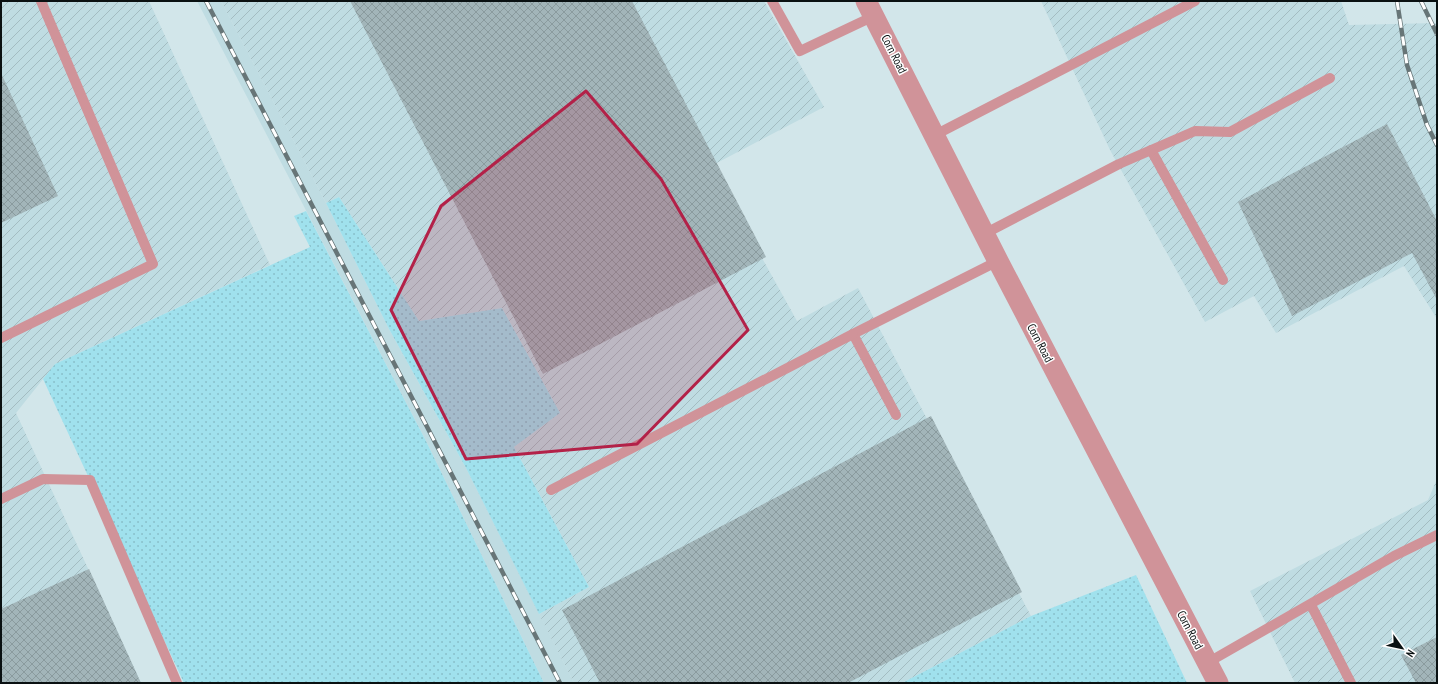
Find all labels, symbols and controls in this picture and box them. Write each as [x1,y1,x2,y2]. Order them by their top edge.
street label: Corn Road [878,32,911,76]
street label: Corn Road [1024,321,1057,365]
street label: Corn Road [1174,608,1207,652]
north arrow [1382,628,1422,668]
text: N [1403,647,1418,660]

